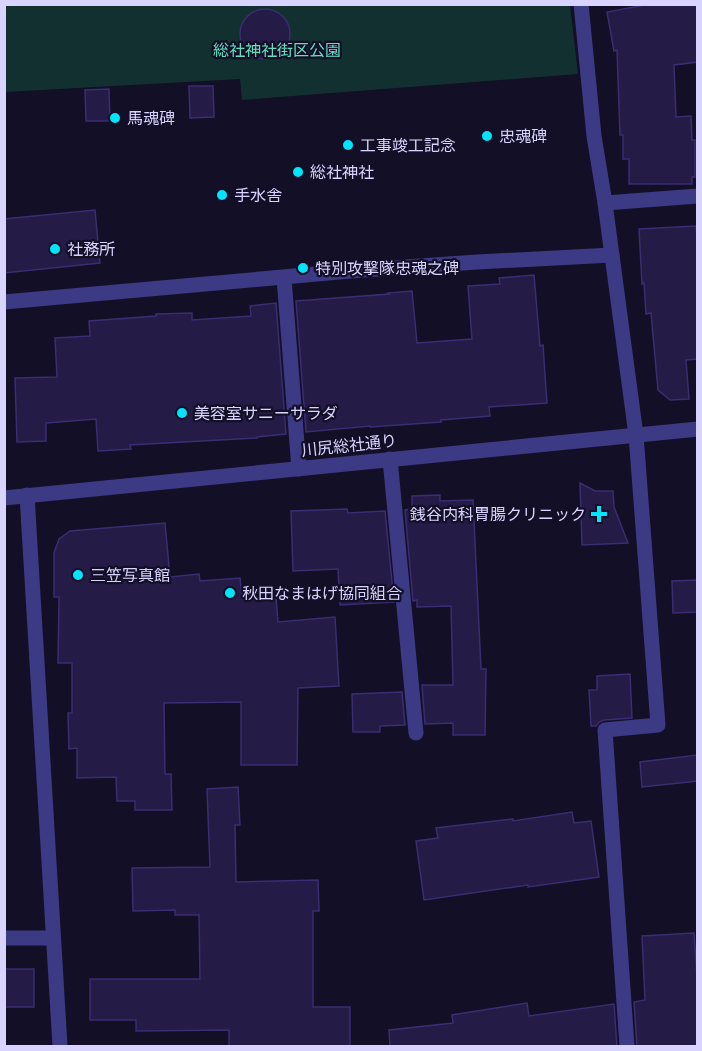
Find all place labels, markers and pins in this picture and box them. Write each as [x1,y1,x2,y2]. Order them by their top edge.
place label: 馬魂碑 [127,108,175,127]
marker: 馬魂碑 [108,111,122,125]
place label: 忠魂碑 [499,126,547,145]
marker: 忠魂碑 [480,129,494,143]
place label: 工事竣工記念 [360,135,456,154]
marker: 工事竣工記念 [341,138,355,152]
place label: 総社神社 [310,162,374,181]
marker: 総社神社 [291,165,305,179]
place label: 手水舎 [234,185,282,204]
marker: 手水舎 [215,188,229,202]
place label: 社務所 [67,239,115,258]
marker: 社務所 [48,242,62,256]
place label: 特別攻撃隊忠魂之碑 [315,258,459,277]
marker: 特別攻撃隊忠魂之碑 [296,261,310,275]
place label: 美容室サニーサラダ [194,403,338,422]
marker: 美容室サニーサラダ [175,406,189,420]
place label: 銭谷内科胃腸クリニック [410,504,586,523]
marker: 銭谷内科胃腸クリニック [590,505,608,523]
place label: 三笠写真館 [90,565,170,584]
marker: 三笠写真館 [71,568,85,582]
place label: 秋田なまはげ協同組合 [242,583,402,602]
marker: 秋田なまはげ協同組合 [223,586,237,600]

